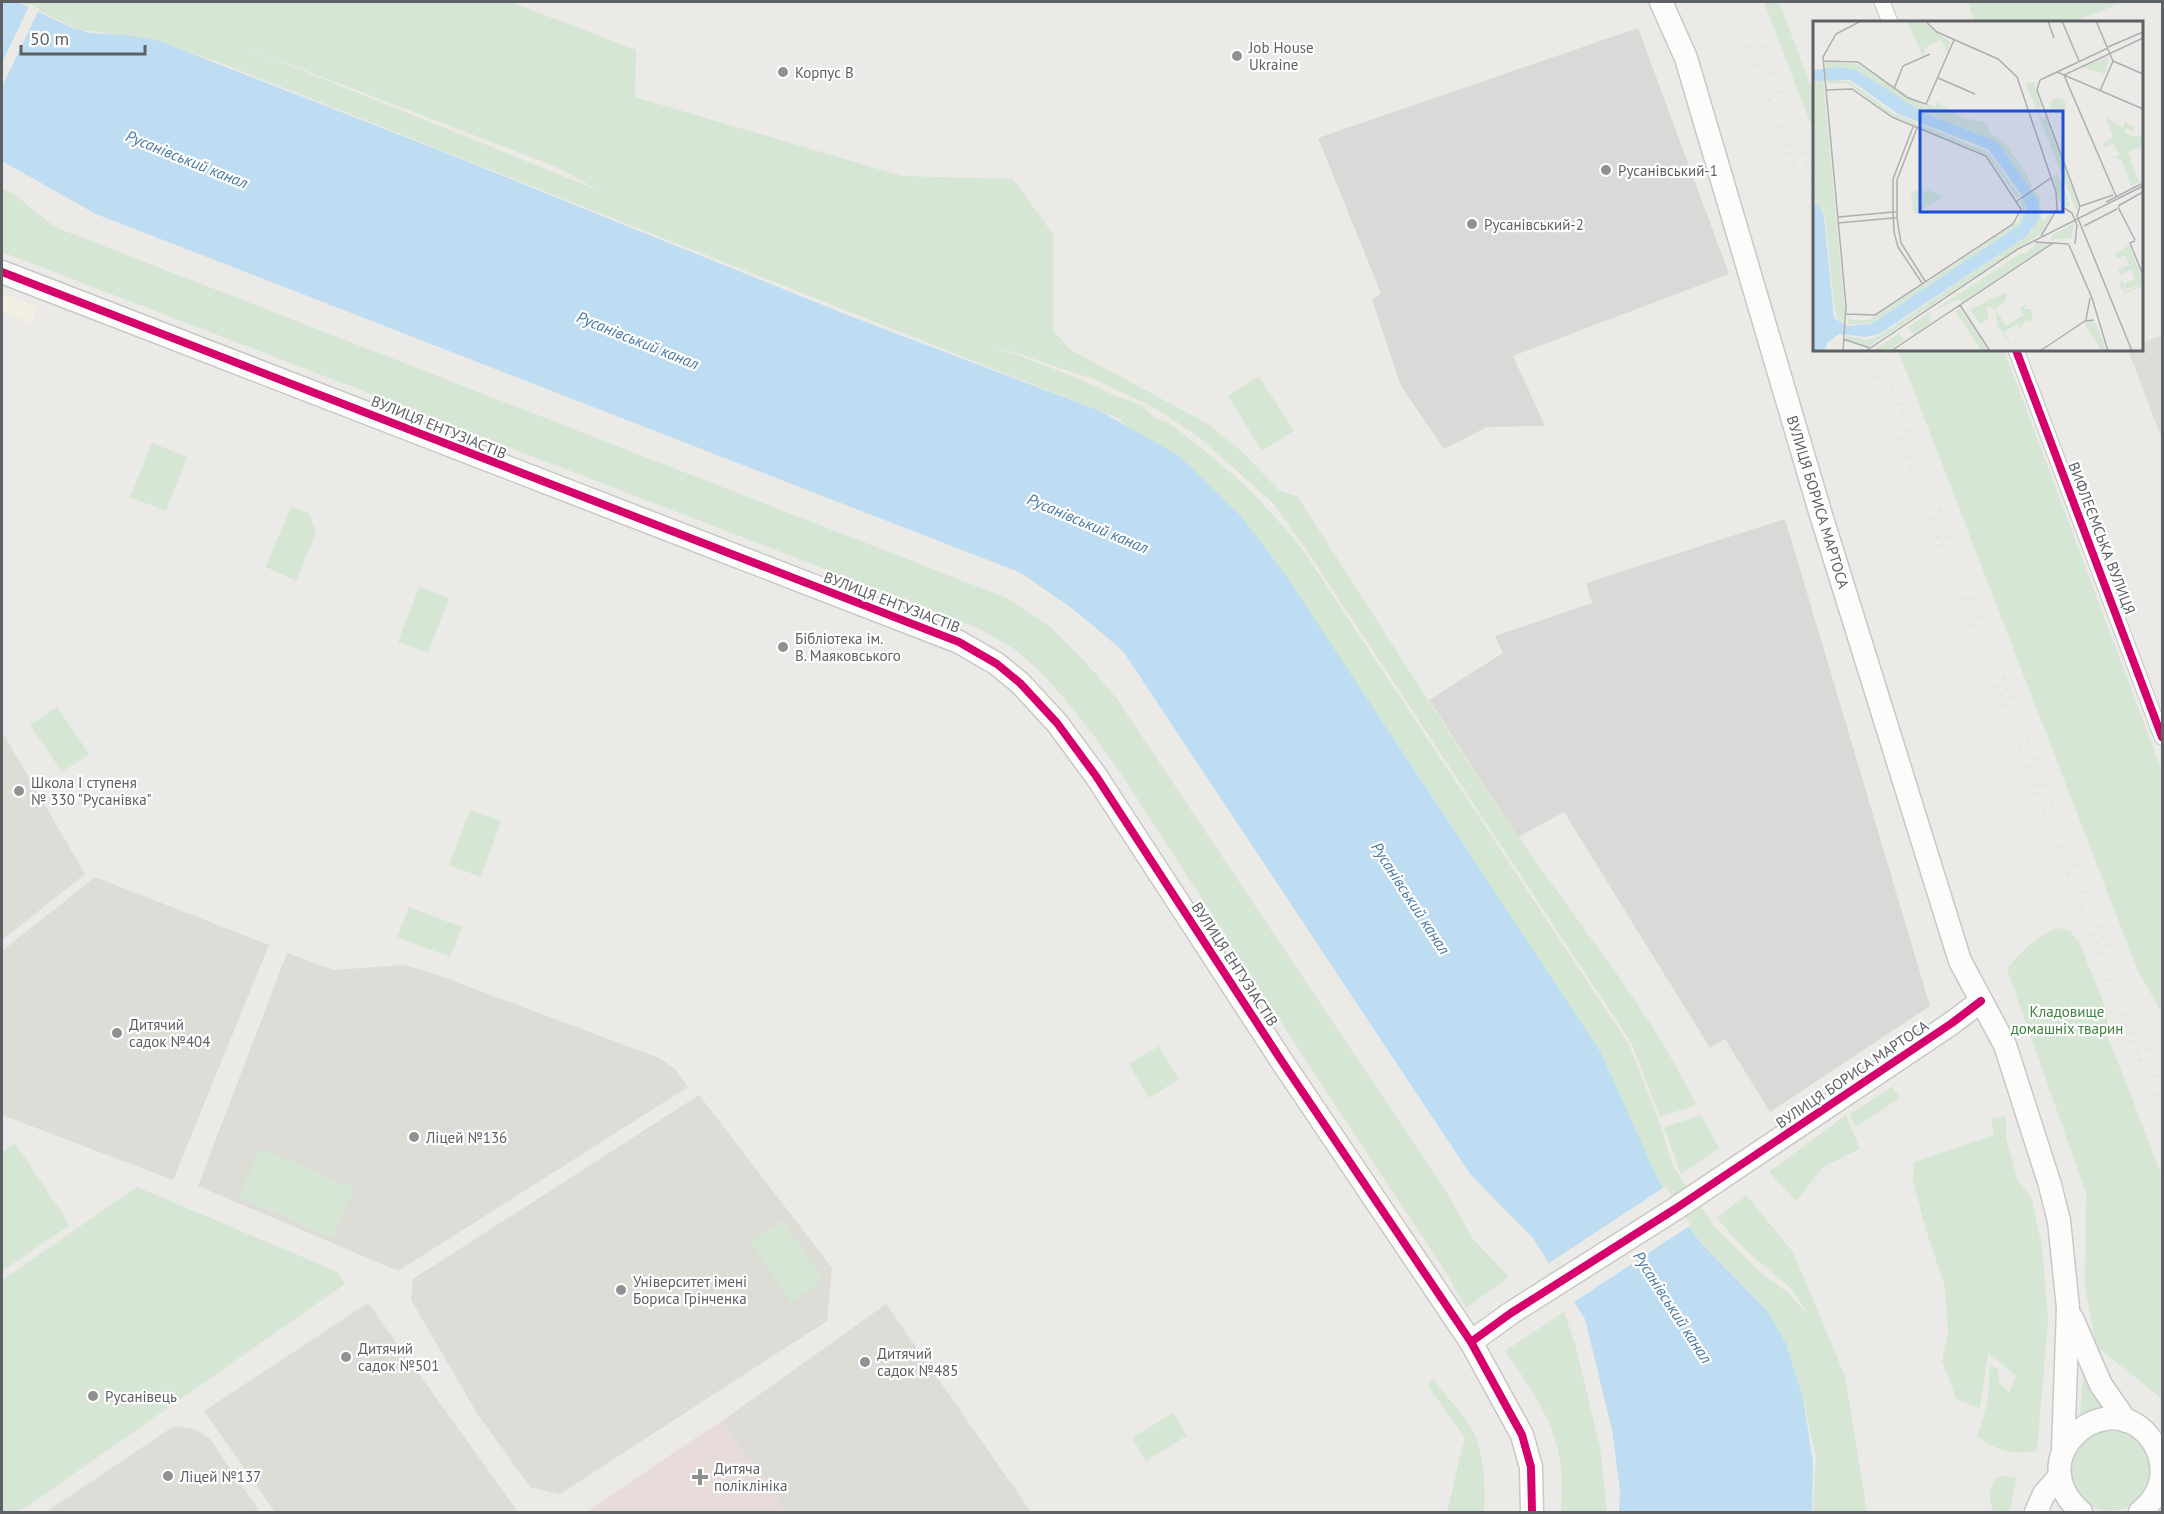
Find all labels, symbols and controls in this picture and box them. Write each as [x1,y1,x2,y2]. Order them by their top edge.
scale bar [21,18,146,56]
inset map [1813,21,2143,351]
text: 50 m [30,27,69,50]
place label: Job House Ukraine [1248,38,1314,74]
marker: Job House Ukraine [1230,49,1244,63]
place label: Корпус В [795,63,854,82]
marker: Корпус В [776,65,790,79]
water label: Русанівський канал [123,125,251,193]
place label: Русанівський-1 [1618,161,1718,180]
marker: Русанівський-1 [1599,163,1613,177]
place label: Русанівський-2 [1484,215,1584,234]
marker: Русанівський-2 [1465,217,1479,231]
water label: Русанівський канал [574,306,702,374]
street label: ВУЛИЦЯ ЕНТУЗІАСТІВ [368,391,510,463]
street label: ВУЛИЦЯ БОРИСА МАРТОСА [1783,413,1853,591]
street label: ВИФЛЕЄМСЬКА ВУЛИЦЯ [2064,459,2140,617]
water label: Русанівський канал [1024,488,1152,558]
street label: ВУЛИЦЯ ЕНТУЗІАСТІВ [821,567,963,637]
place label: Бібліотека ім. В. Маяковського [795,629,901,665]
marker: Бібліотека ім. В. Маяковського [776,640,790,654]
place label: Школа І ступеня № 330 "Русанівка" [31,773,152,809]
marker: Школа І ступеня № 330 "Русанівка" [12,784,26,798]
water label: Русанівський канал [1367,838,1455,958]
street label: ВУЛИЦЯ ЕНТУЗІАСТІВ [1188,898,1282,1030]
park label: Кладовище домашніх тварин [2011,1002,2123,1038]
place label: Дитячий садок №404 [129,1015,210,1051]
street label: ВУЛИЦЯ БОРИСА МАРТОСА [1772,1016,1932,1132]
marker: Дитячий садок №404 [110,1026,124,1040]
place label: Ліцей №136 [425,1128,507,1147]
marker: Ліцей №136 [407,1130,421,1144]
water label: Русанівський канал [1629,1247,1717,1367]
place label: Університет імені Бориса Грінченка [633,1272,747,1308]
marker: Університет імені Бориса Грінченка [614,1283,628,1297]
place label: Дитячий садок №501 [358,1339,439,1375]
place label: Дитячий садок №485 [877,1344,958,1380]
marker: Дитячий садок №501 [339,1350,353,1364]
marker: Дитячий садок №485 [858,1355,872,1369]
place label: Русанівець [105,1387,177,1406]
marker: Русанівець [86,1389,100,1403]
place label: Дитяча поліклініка [714,1459,787,1495]
place label: Ліцей №137 [179,1467,261,1486]
marker: Дитяча поліклініка [691,1468,709,1486]
marker: Ліцей №137 [161,1469,175,1483]

